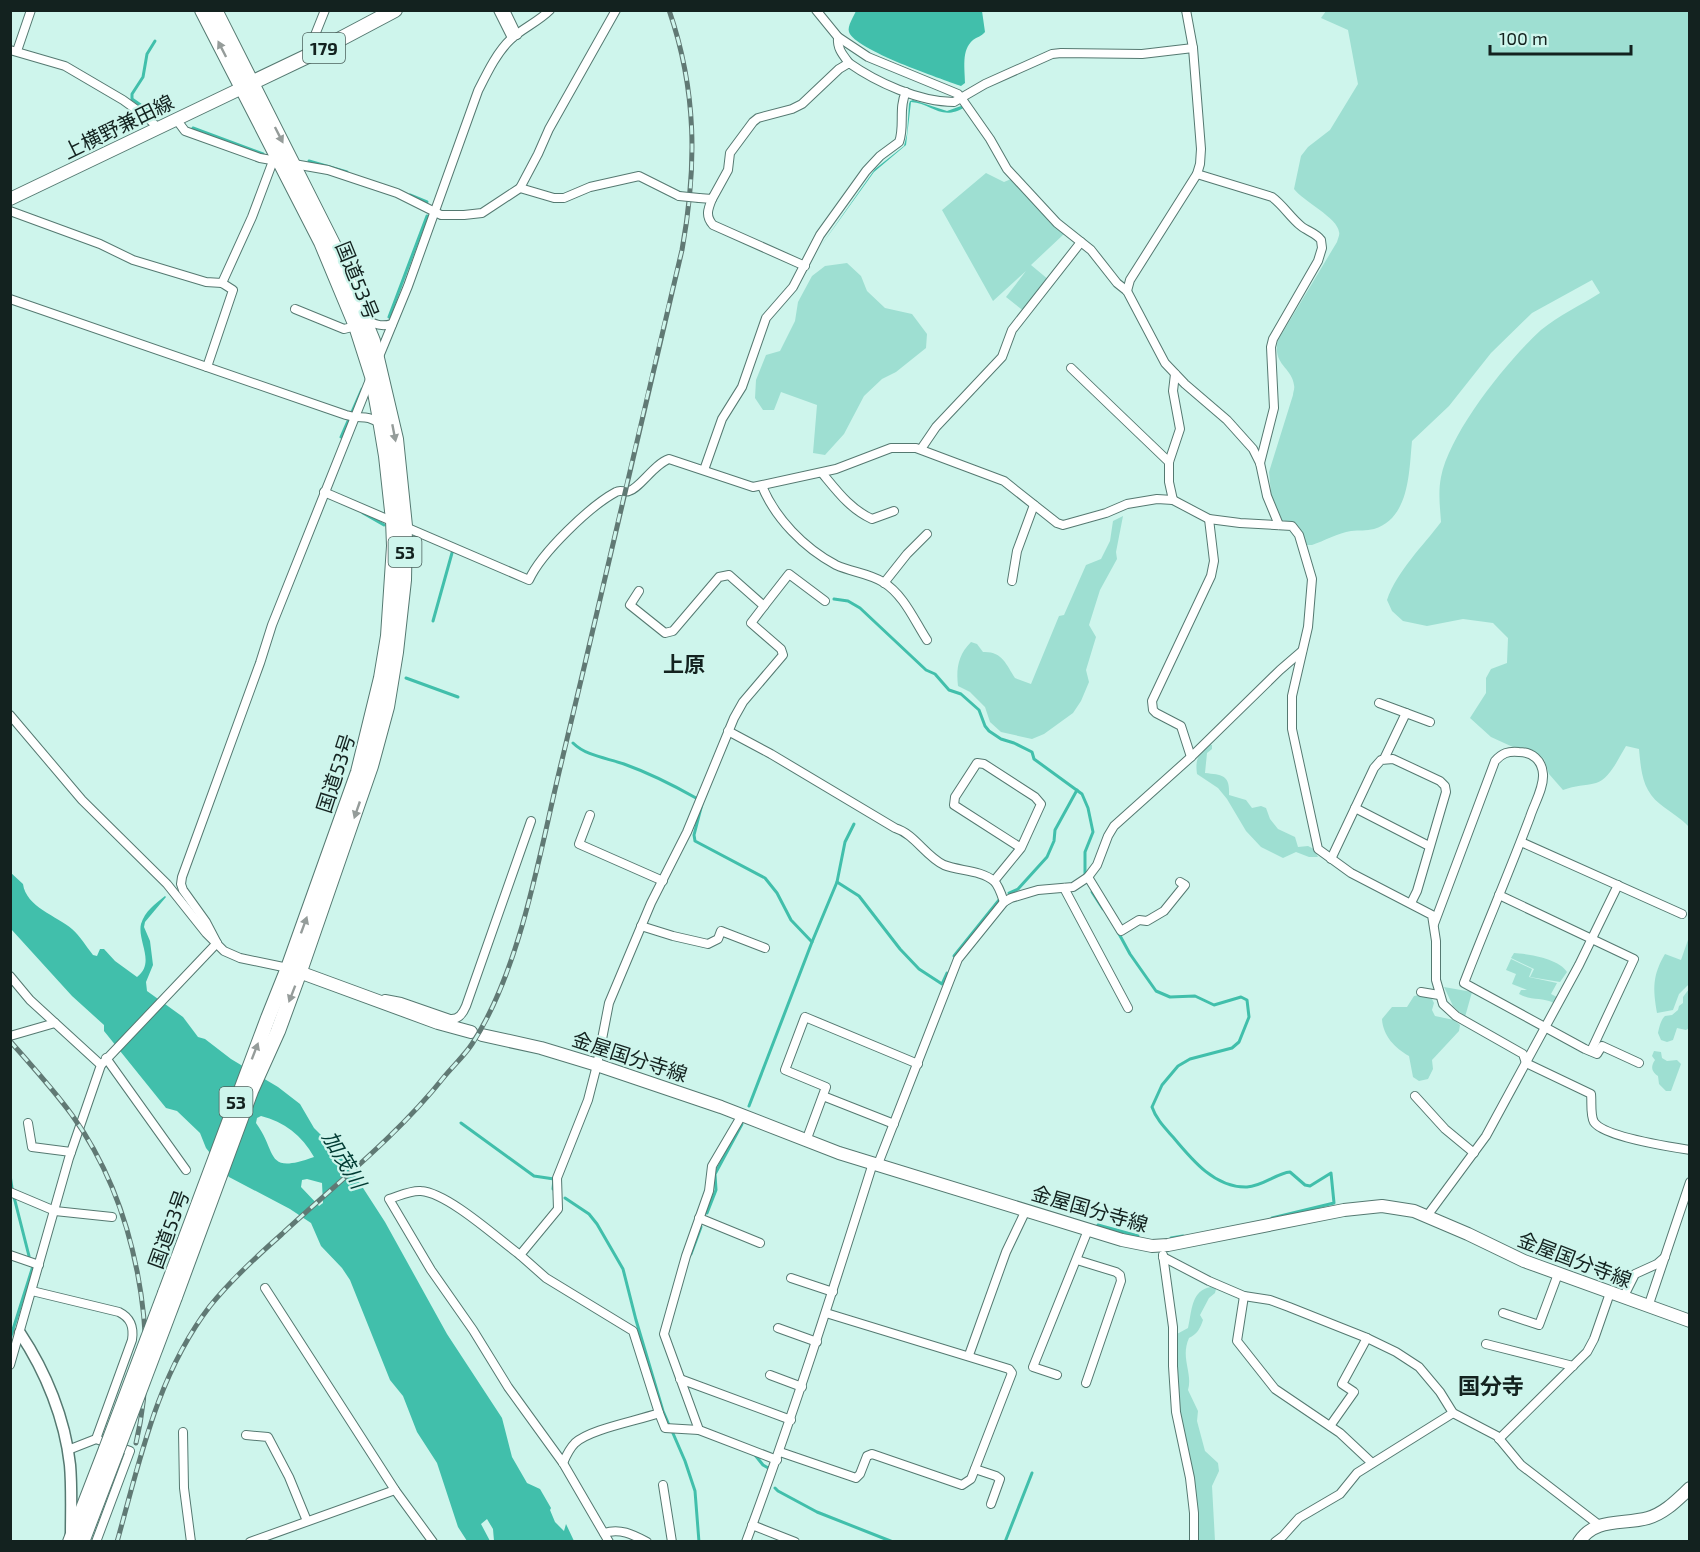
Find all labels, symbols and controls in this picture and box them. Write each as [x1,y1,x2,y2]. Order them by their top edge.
scale bar [1490,18,1631,56]
text: 100 m [1499,27,1548,49]
road number: 179 [303,33,345,63]
one-way arrow [217,40,227,57]
street label: 上横野兼田線 [59,89,177,163]
one-way arrow [275,126,284,143]
street label: 国道53号 [332,238,384,322]
one-way arrow [390,423,399,442]
road number: 53 [388,537,422,567]
district label: 上原 [663,651,705,676]
street label: 国道53号 [311,730,359,816]
one-way arrow [351,801,361,819]
one-way arrow [299,916,309,934]
one-way arrow [286,985,296,1003]
street label: 金屋国分寺線 [569,1026,691,1086]
one-way arrow [251,1042,261,1060]
road number: 53 [220,1087,252,1117]
water label: 加茂川 [318,1126,373,1194]
street label: 金屋国分寺線 [1029,1180,1151,1236]
street label: 国道53号 [143,1186,193,1272]
street label: 金屋国分寺線 [1515,1226,1635,1292]
district label: 国分寺 [1458,1372,1524,1398]

